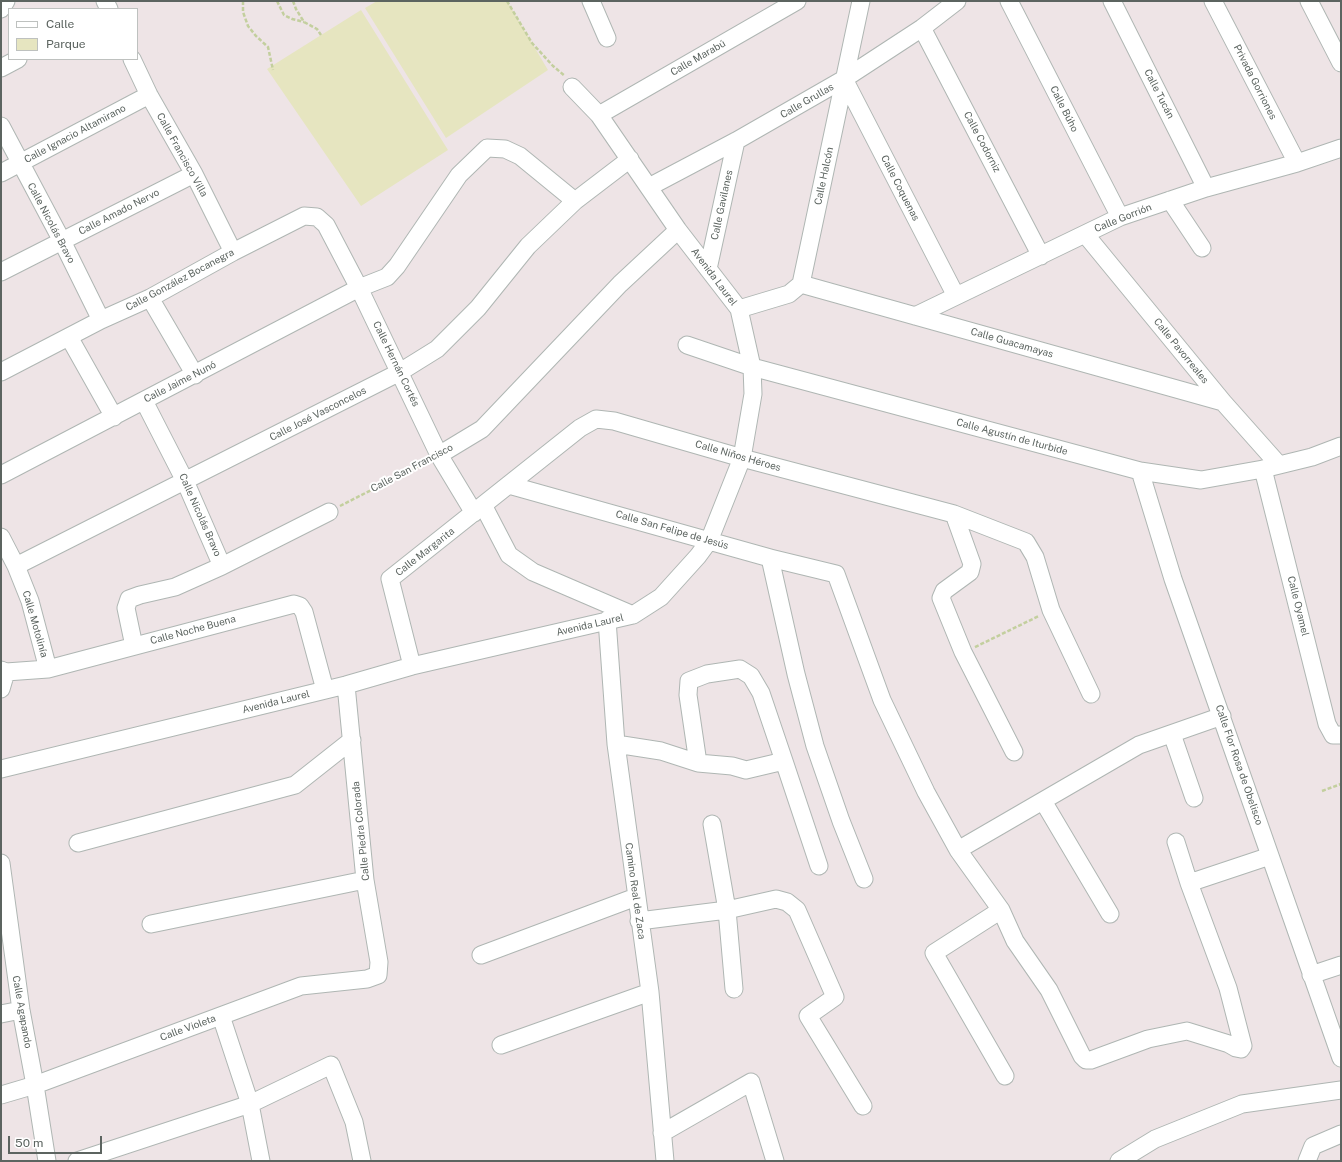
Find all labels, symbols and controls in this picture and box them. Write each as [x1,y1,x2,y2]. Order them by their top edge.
legend [8,8,138,60]
text: Calle [46,17,74,31]
text: Parque [46,37,86,51]
street label: Calle Marabú [668,37,728,79]
street label: Privada Gorriones [1231,43,1279,121]
street label: Calle Tucán [1141,67,1177,121]
street label: Calle Grullas [778,81,836,121]
street label: Calle Búho [1047,84,1081,134]
street label: Calle Ignacio Altamirano [22,102,128,166]
street label: Calle Codorniz [961,110,1003,174]
street label: Calle Francisco Villa [154,111,210,199]
street label: Calle Halcón [812,146,836,206]
street label: Calle Coquenas [878,153,922,223]
street label: Calle Gavilanes [709,169,735,241]
street label: Calle Nicolás Bravo [25,181,77,265]
street label: Calle Amado Nervo [77,186,161,238]
street label: Calle Gorrión [1093,201,1153,235]
street label: Calle González Bocanegra [124,246,236,314]
street label: Avenida Laurel [689,246,739,308]
street label: Calle Pavorreales [1151,316,1211,386]
street label: Calle Hernán Cortés [370,319,422,409]
street label: Calle Guacamayas [969,325,1055,361]
street label: Calle Jaime Nunó [142,359,218,405]
street label: Calle José Vasconcelos [268,384,368,444]
street label: Calle Agustín de Iturbide [955,416,1069,458]
street label: Calle Niños Héroes [694,438,782,474]
street label: Calle San Francisco [369,441,455,495]
street label: Calle Nicolás Bravo [176,472,224,558]
street label: Calle San Felipe de Jesús [614,508,730,552]
street label: Calle Margarita [393,525,457,579]
street label: Calle Oyamel [1285,575,1311,637]
street label: Calle Motolinía [20,589,50,659]
street label: Avenida Laurel [555,611,625,639]
street label: Calle Noche Buena [149,613,237,647]
street label: Avenida Laurel [241,688,311,716]
street label: Calle Flor Rosa de Obelisco [1213,703,1265,827]
street label: Calle Piedra Colorada [350,781,372,881]
street label: Camino Real de Zaca [622,842,648,940]
street label: Calle Agapando [10,975,34,1049]
street label: Calle Violeta [158,1012,218,1044]
scale bar [10,1128,104,1154]
text: 50 m [15,1136,43,1150]

